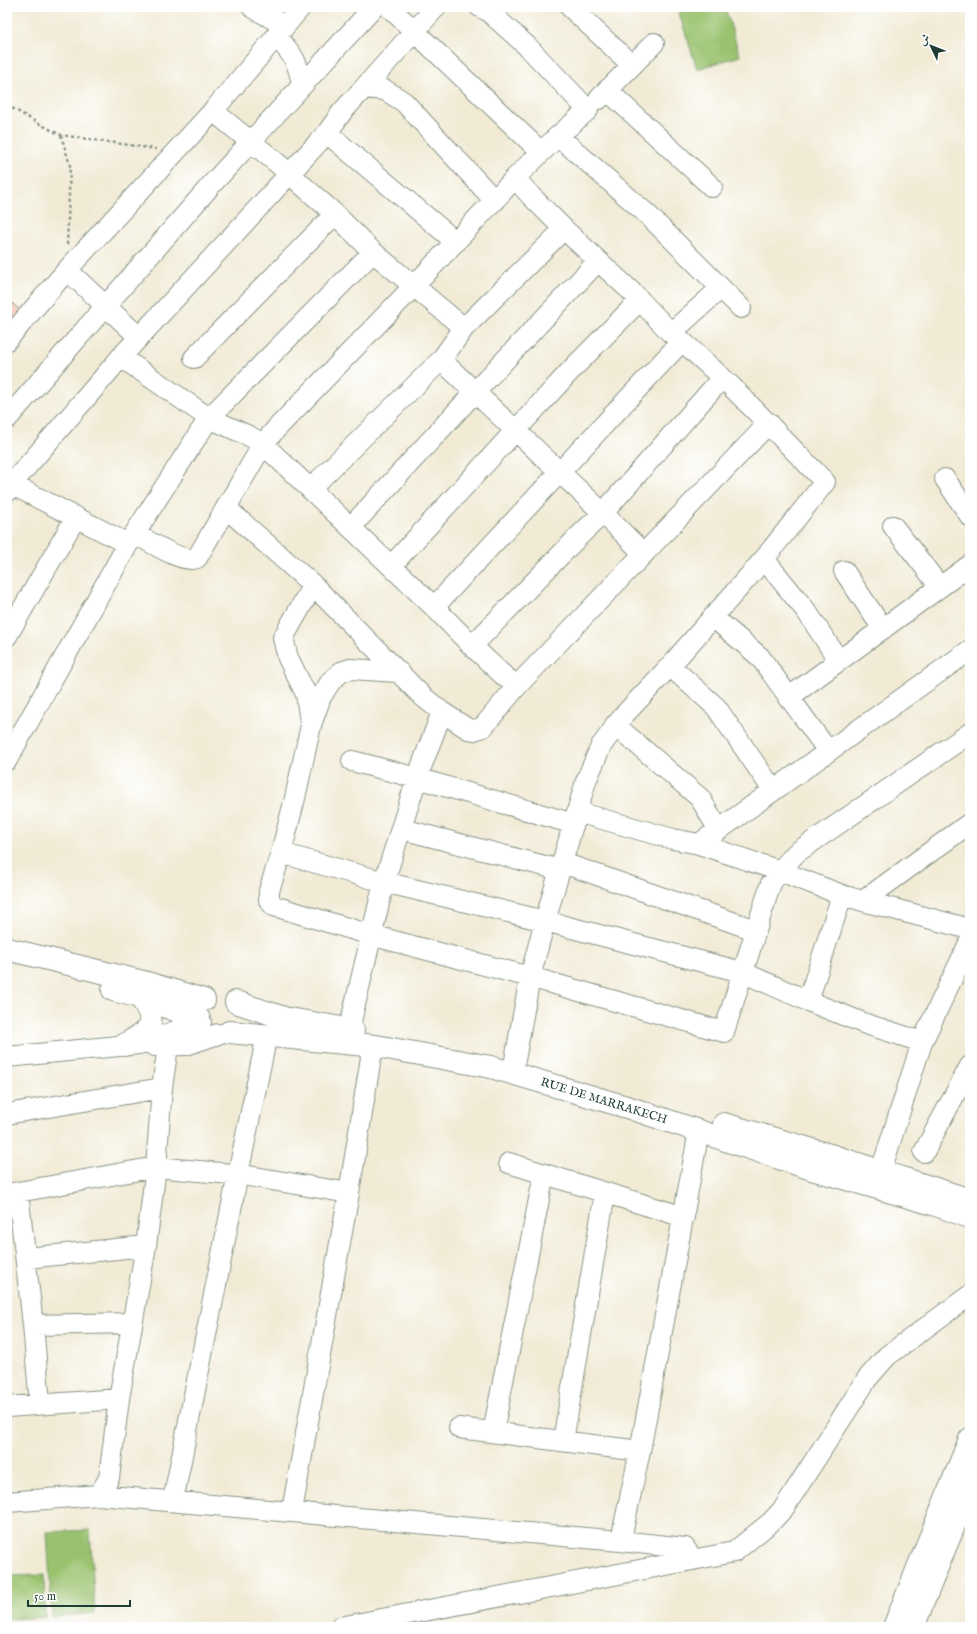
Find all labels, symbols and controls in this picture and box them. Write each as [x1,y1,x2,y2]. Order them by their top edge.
north arrow [911,26,951,66]
text: ش [916,31,933,49]
street label: RUE DE MARRAKECH [539,1075,669,1127]
scale bar [28,1582,130,1608]
text: 50 m [34,1589,56,1604]

